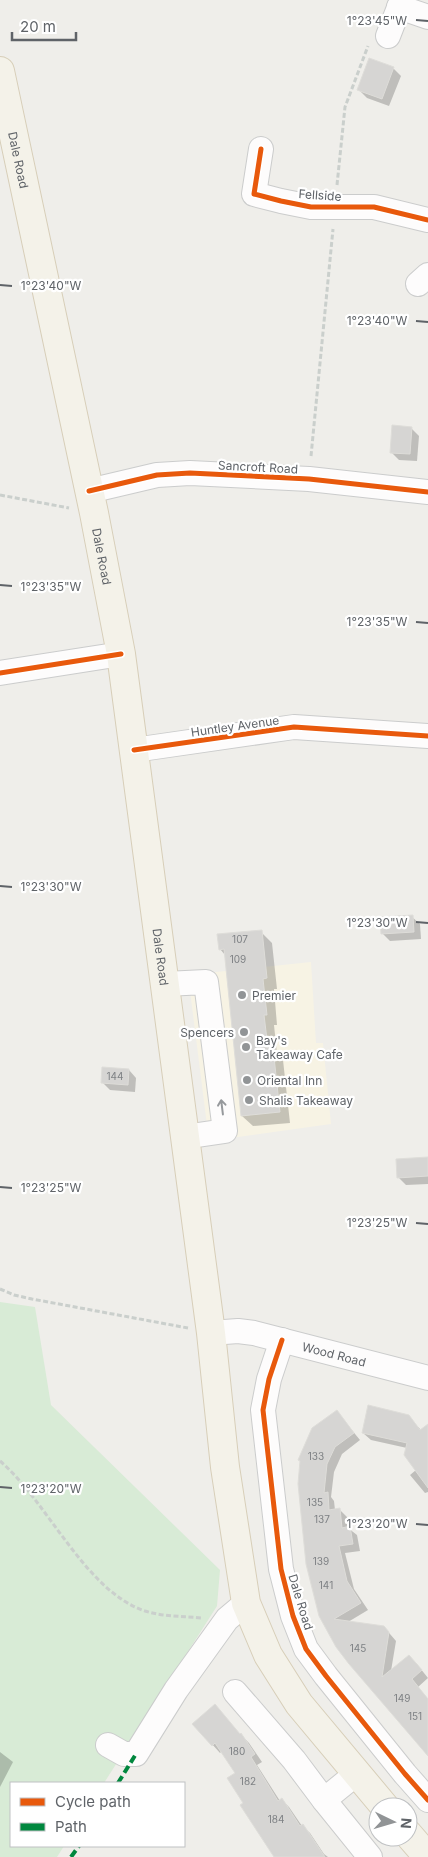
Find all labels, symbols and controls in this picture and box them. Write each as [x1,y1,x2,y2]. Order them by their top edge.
scale bar [12,10,76,42]
text: 1°23'45"W [347,13,407,28]
text: 20 m [20,17,56,36]
street label: Dale Road [6,130,32,190]
street label: Fellside [298,186,342,204]
text: 1°23'40"W [21,278,82,293]
text: 1°23'40"W [347,313,408,328]
street label: Sancroft Road [218,457,298,477]
street label: Dale Road [90,527,115,586]
text: 1°23'35"W [21,579,82,594]
text: 1°23'35"W [347,614,408,629]
street label: Huntley Avenue [190,712,280,740]
text: 1°23'30"W [20,879,82,894]
text: 1°23'30"W [346,915,408,930]
street label: Dale Road [150,927,172,986]
house number: 107 [232,933,248,945]
house number: 109 [230,953,246,965]
place label: Premier [252,988,296,1003]
marker: Premier [236,989,248,1001]
place label: Spencers [180,1025,234,1040]
marker: Spencers [238,1026,250,1038]
place label: Bay's Takeaway Cafe [256,1033,343,1062]
marker: Bay's Takeaway Cafe [240,1041,252,1053]
house number: 144 [107,1070,124,1082]
place label: Oriental Inn [257,1073,322,1088]
marker: Oriental Inn [241,1074,253,1086]
place label: Shalis Takeaway [259,1093,353,1108]
marker: Shalis Takeaway [243,1094,255,1106]
one-way arrow [217,1099,227,1115]
text: 1°23'25"W [21,1180,82,1195]
text: 1°23'25"W [347,1215,408,1230]
street label: Wood Road [301,1338,368,1369]
house number: 133 [308,1450,324,1462]
text: 1°23'20"W [21,1481,82,1496]
house number: 135 [307,1496,323,1508]
house number: 137 [314,1513,330,1525]
text: 1°23'20"W [347,1516,408,1531]
house number: 139 [313,1555,329,1567]
street label: Dale Road [285,1572,317,1632]
house number: 141 [319,1579,333,1591]
house number: 145 [350,1642,366,1654]
house number: 149 [394,1692,410,1704]
house number: 151 [408,1710,422,1722]
house number: 180 [229,1745,245,1757]
house number: 182 [240,1775,256,1787]
legend [10,1782,185,1847]
text: Cycle path [55,1792,131,1811]
north arrow [368,1797,418,1847]
house number: 184 [268,1813,284,1825]
text: Path [55,1817,87,1836]
text: N [398,1817,415,1829]

